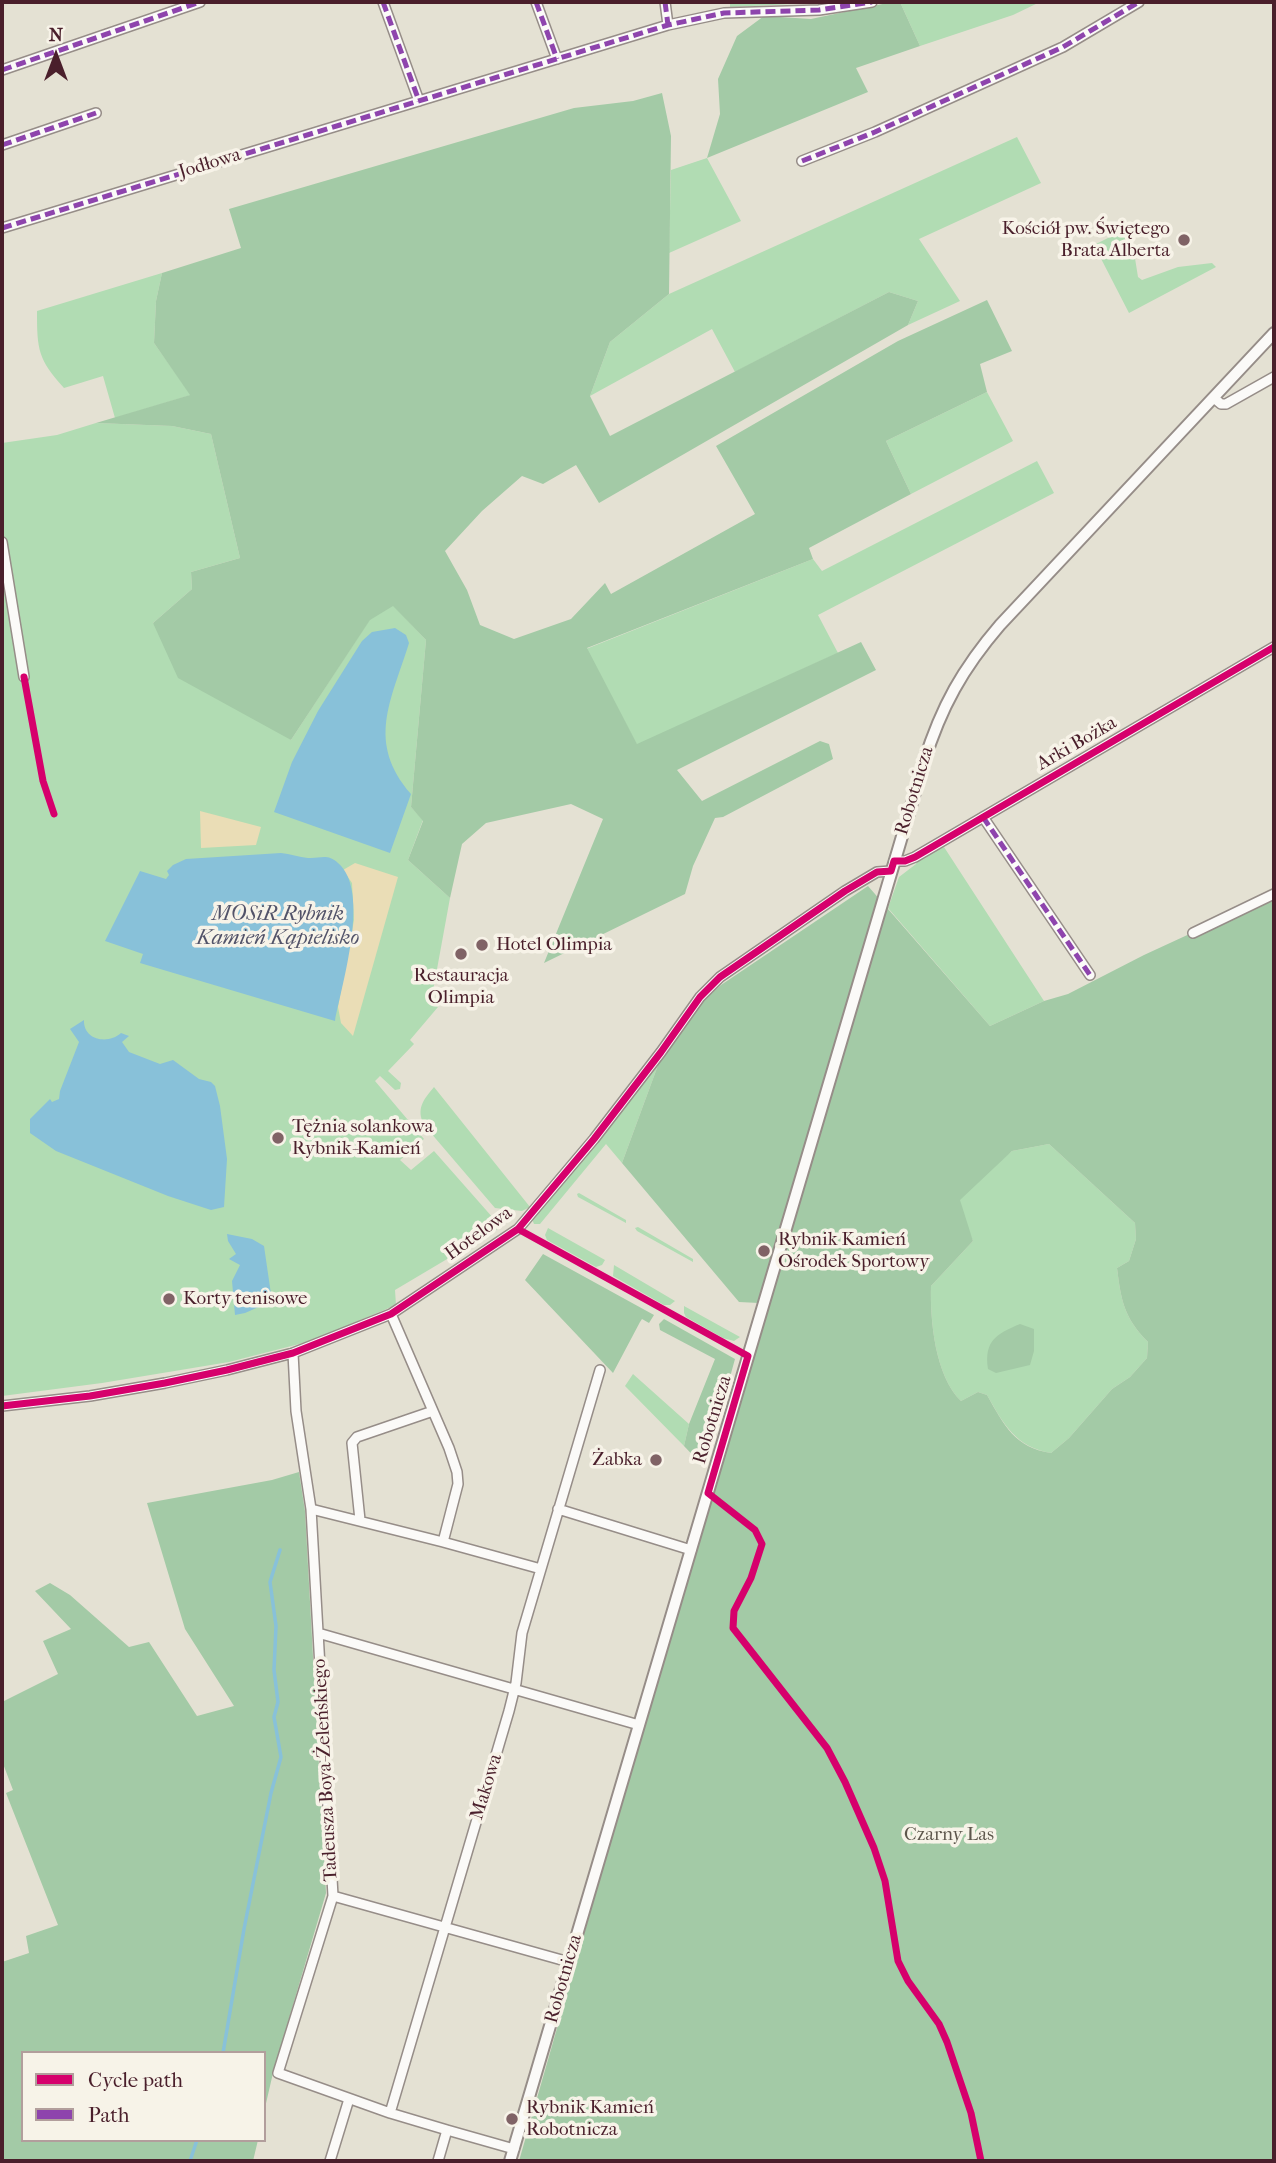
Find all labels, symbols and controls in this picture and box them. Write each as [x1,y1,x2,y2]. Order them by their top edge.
north arrow [21,21,91,91]
text: N [49,24,63,46]
street label: Jodłowa [176,144,244,184]
place label: Kościół pw. Świętego Brata Alberta [1002,218,1170,262]
marker: Kościół pw. Świętego Brata Alberta [1176,232,1192,248]
street label: Arki Bożka [1033,712,1121,776]
street label: Robotnicza [891,744,939,838]
water label: MOSiR Rybnik Kamień Kąpielisko [197,902,359,952]
place label: Hotel Olimpia [496,934,612,956]
marker: Hotel Olimpia [474,937,490,953]
marker: Restauracja Olimpia [453,946,469,962]
place label: Restauracja Olimpia [413,965,509,1009]
place label: Tężnia solankowa Rybnik-Kamień [292,1116,434,1160]
marker: Tężnia solankowa Rybnik-Kamień [270,1130,286,1146]
street label: Hotelowa [441,1202,517,1266]
place label: Rybnik Kamień Ośrodek Sportowy [778,1229,929,1273]
marker: Rybnik Kamień Ośrodek Sportowy [756,1243,772,1259]
place label: Korty tenisowe [183,1288,307,1310]
marker: Korty tenisowe [161,1291,177,1307]
street label: Robotnicza [689,1373,737,1467]
place label: Żabka [592,1449,642,1471]
marker: Żabka [648,1452,664,1468]
street label: Tadeusza Boya-Żeleńskiego [309,1658,343,1882]
street label: Makowa [466,1751,508,1823]
park label: Czarny Las [904,1824,994,1846]
street label: Robotnicza [540,1932,588,2026]
legend [21,2051,266,2142]
text: Cycle path [88,2068,183,2092]
place label: Rybnik Kamień Robotnicza [526,2097,654,2141]
text: Path [88,2103,129,2127]
marker: Rybnik Kamień Robotnicza [504,2111,520,2127]

